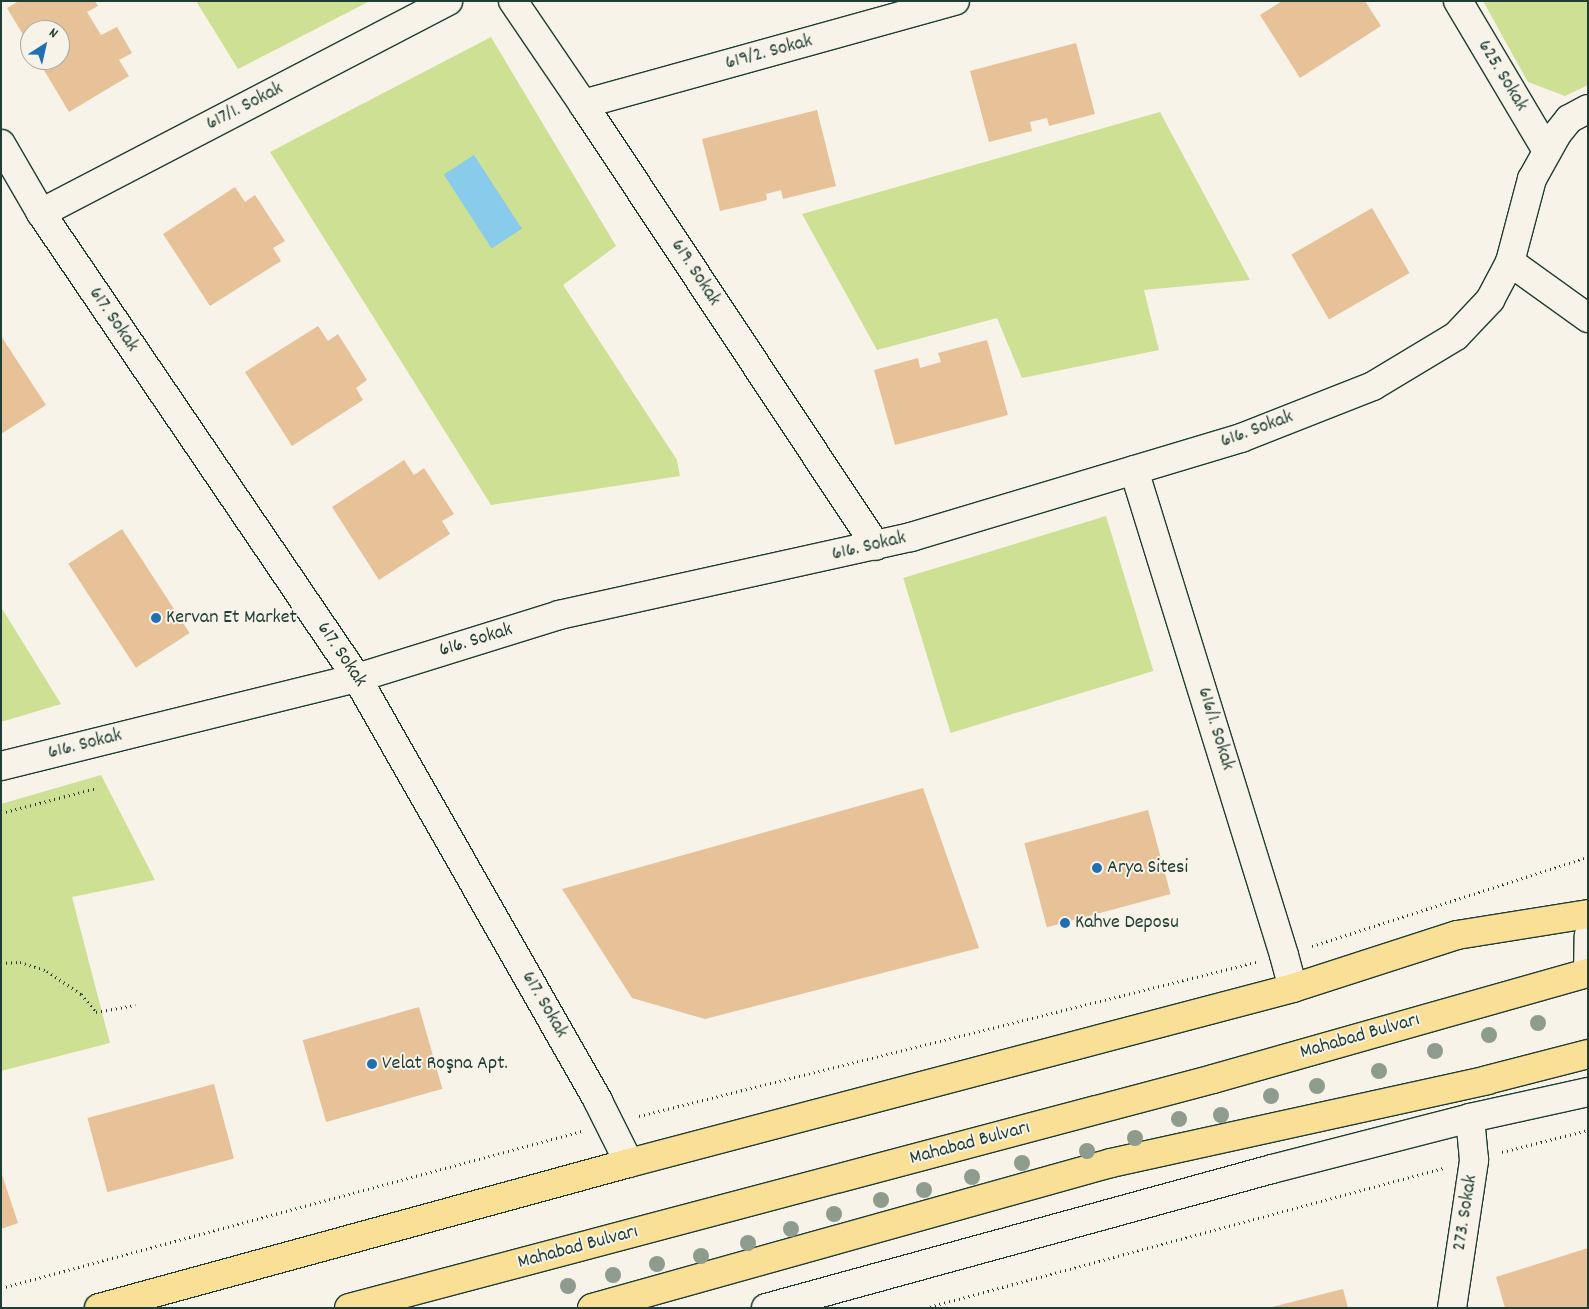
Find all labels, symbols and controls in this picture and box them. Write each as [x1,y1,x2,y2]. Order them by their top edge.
north arrow [20,20,70,70]
text: N [44,23,62,44]
street label: 619/2. Sokak [723,30,815,76]
street label: 625. Sokak [1471,36,1533,116]
street label: 617/1. Sokak [202,77,288,137]
street label: 619. Sokak [665,235,725,311]
street label: 617. Sokak [83,283,143,357]
street label: 616. Sokak [1217,406,1297,454]
street label: 616. Sokak [830,527,908,567]
place label: Kervan Et Market [166,606,297,630]
marker: Kervan Et Market [150,612,162,624]
street label: 617. Sokak [311,618,371,692]
street label: 616. Sokak [436,619,516,663]
street label: 616/1. Sokak [1191,685,1239,773]
street label: 616. Sokak [46,724,124,766]
place label: Arya Sitesi [1107,856,1188,880]
marker: Arya Sitesi [1091,862,1103,874]
place label: Kahve Deposu [1075,911,1179,935]
marker: Kahve Deposu [1059,917,1071,929]
street label: 617. Sokak [515,967,573,1043]
street label: Mahabad Bulvarı [1297,1008,1423,1066]
place label: Velat Roşna Apt. [382,1052,508,1076]
marker: Velat Roşna Apt. [366,1058,378,1070]
street label: Mahabad Bulvarı [907,1116,1033,1172]
street label: 273. Sokak [1448,1173,1484,1253]
street label: Mahabad Bulvarı [515,1220,641,1276]

